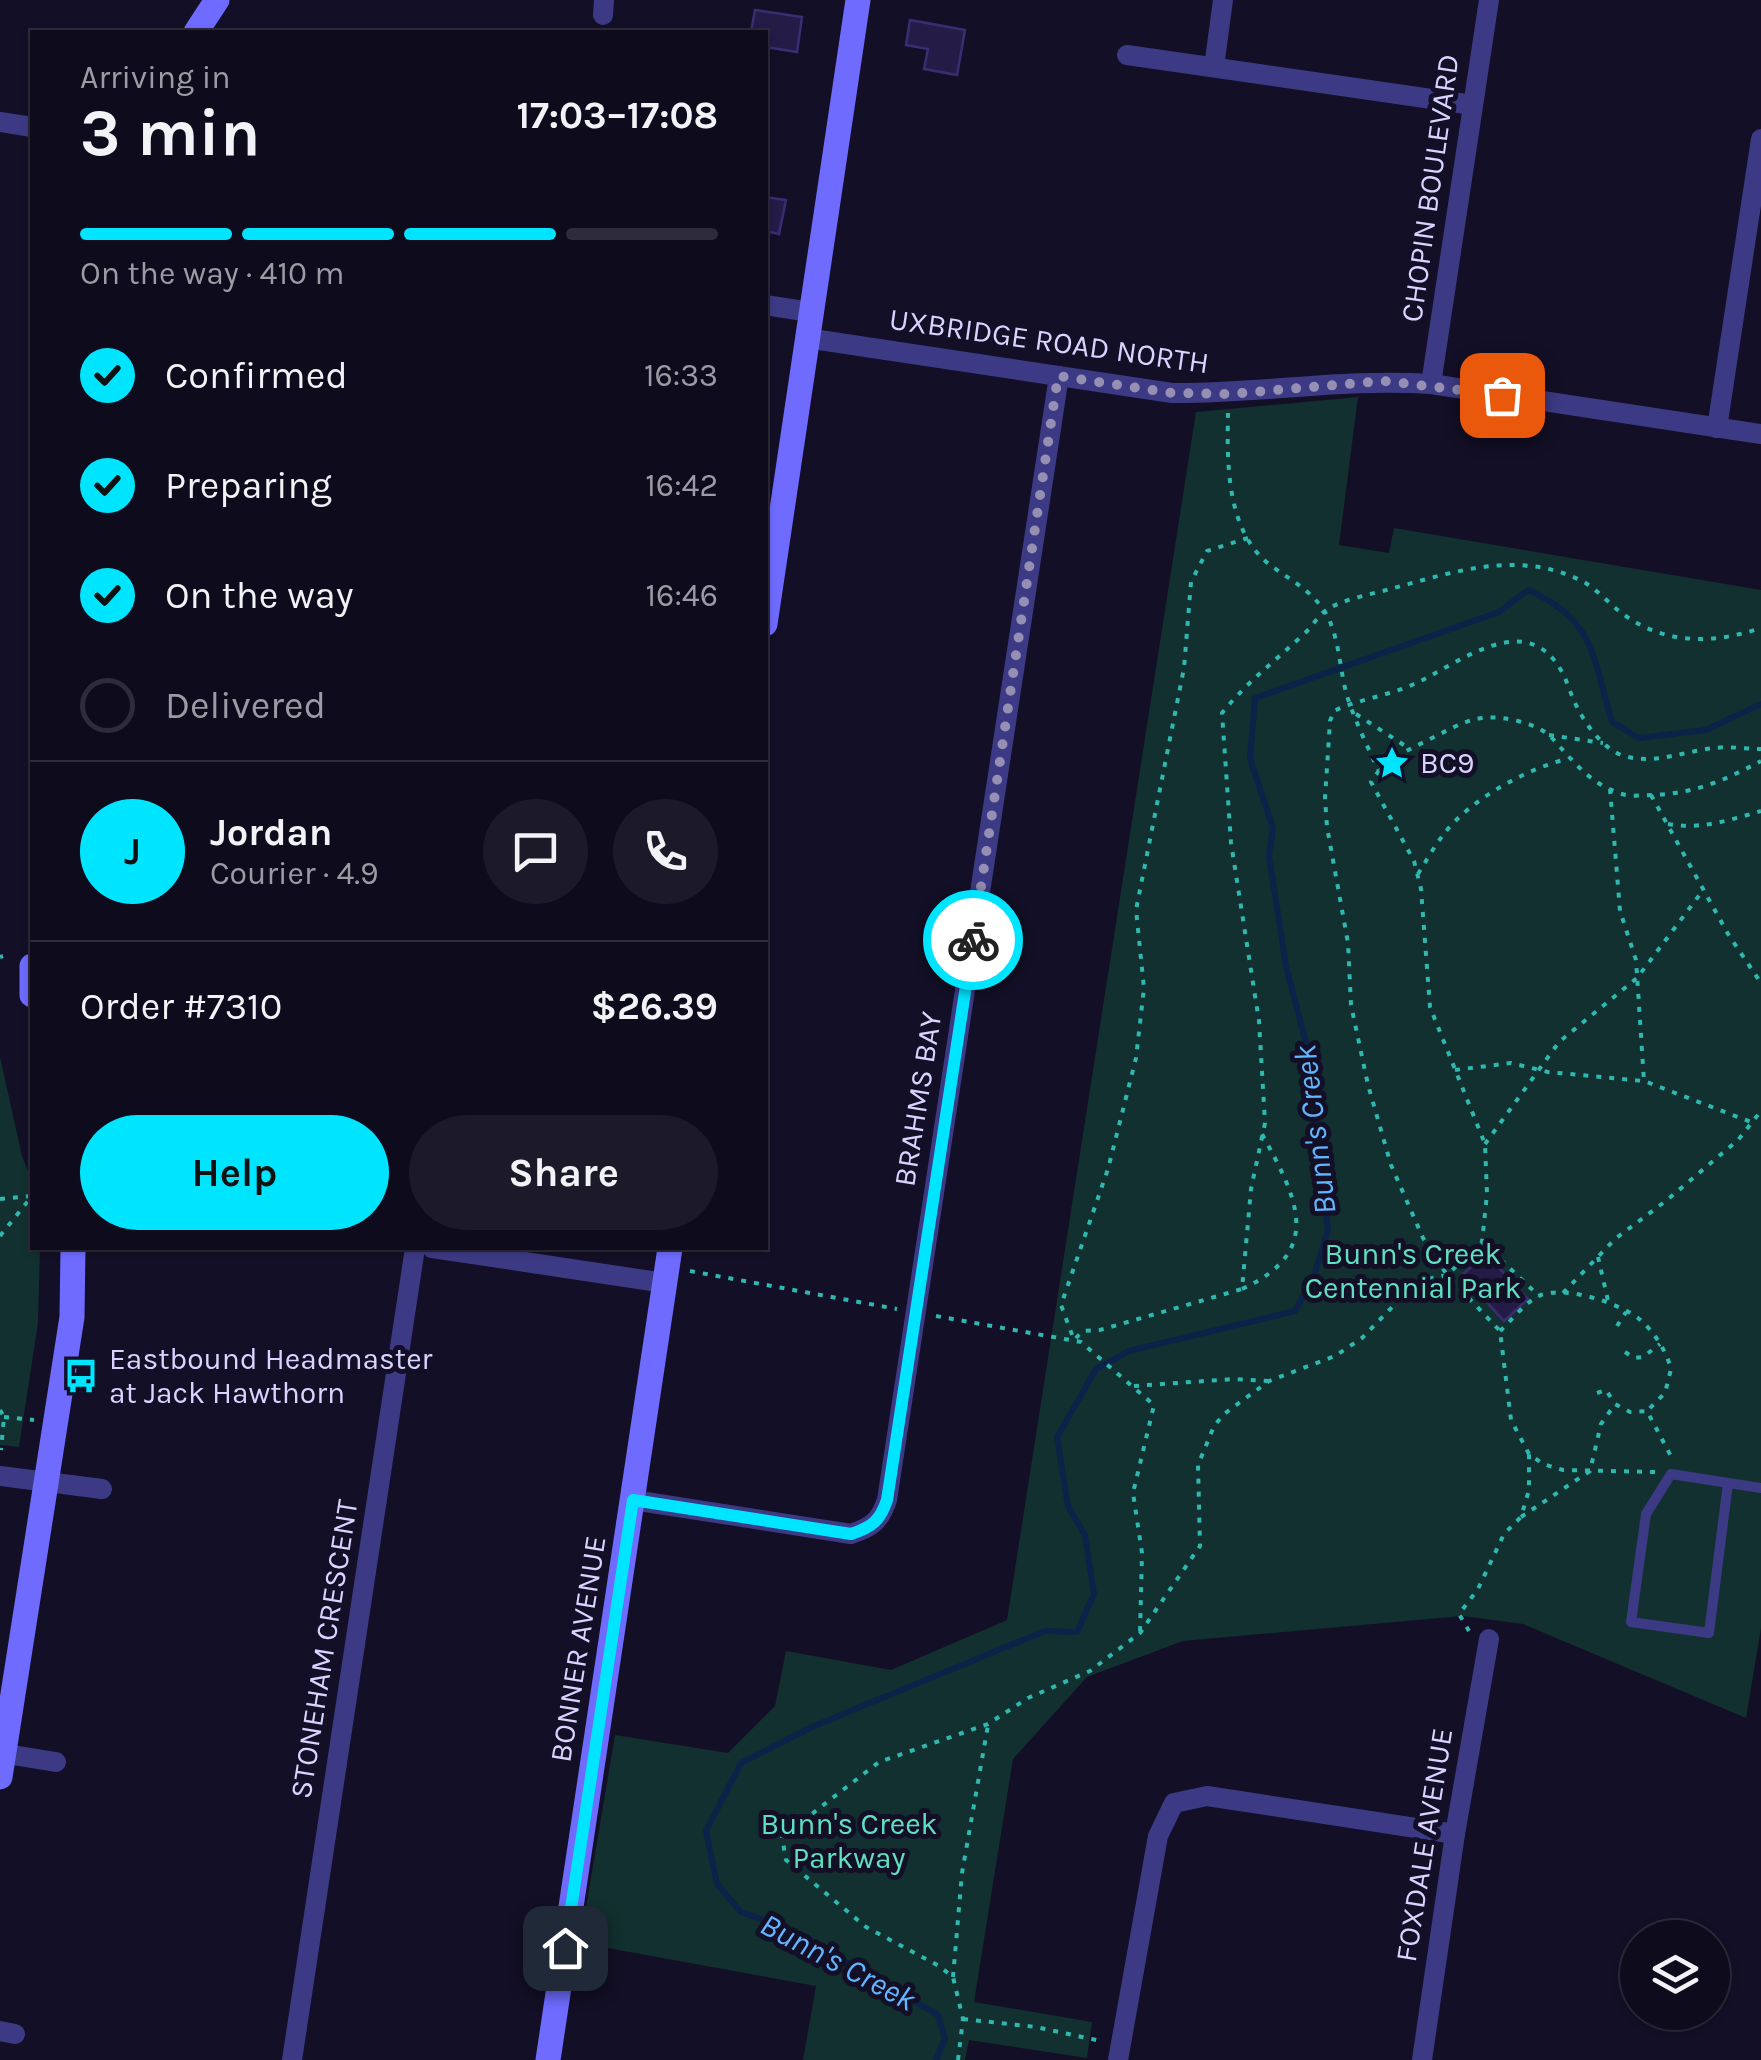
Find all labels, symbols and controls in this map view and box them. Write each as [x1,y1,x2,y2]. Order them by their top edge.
street label: CHOPIN BOULEVARD [1393,52,1467,324]
text: Arriving in [80,59,231,96]
text: 17:03–17:08 [516,93,718,138]
text: 3 min [80,95,260,171]
text: On the way · 410 m [80,255,345,292]
street label: UXBRIDGE ROAD NORTH [887,301,1211,381]
icon: check [80,348,135,403]
text: Confirmed [165,353,348,398]
pin [1460,353,1545,438]
text: 16:33 [644,357,718,394]
icon: bag [1475,368,1530,423]
icon: check [80,458,135,513]
text: Preparing [165,463,332,508]
text: 16:42 [645,467,718,504]
icon: check [80,568,135,623]
text: On the way [165,573,353,618]
text: 16:46 [646,577,718,614]
text: Delivered [165,683,326,728]
place icon: BC9 [1373,744,1411,782]
place label: BC9 [1420,745,1474,781]
button: chat [483,799,588,904]
button: phone [613,799,718,904]
text: Jordan [210,810,333,855]
text: J [124,829,141,874]
text: Courier · 4.9 [210,855,379,892]
courier [923,890,1023,990]
icon: bike [946,913,1001,968]
text: Order #7310 [80,984,282,1029]
text: $26.39 [591,984,718,1029]
street label: BRAHMS BAY [886,1008,950,1189]
water label: Bunn's Creek [1286,1042,1344,1217]
button: Help [80,1115,389,1230]
button: Share [409,1115,718,1230]
park label: Bunn's Creek Centennial Park [1305,1236,1521,1306]
place label: Eastbound Headmaster at Jack Hawthorn [109,1341,433,1411]
bus stop icon: Eastbound Headmaster at Jack Hawthorn [62,1357,100,1395]
street label: STONEHAM CRESCENT [283,1497,365,1801]
street label: BONNER AVENUE [542,1533,614,1765]
street label: FOXDALE AVENUE [1388,1726,1460,1964]
park label: Bunn's Creek Parkway [761,1806,937,1876]
pin [523,1906,608,1991]
water label: Bunn's Creek [754,1906,923,2019]
map controls [1620,1920,1730,2030]
button: layers [1620,1920,1730,2030]
icon: home [538,1921,593,1976]

